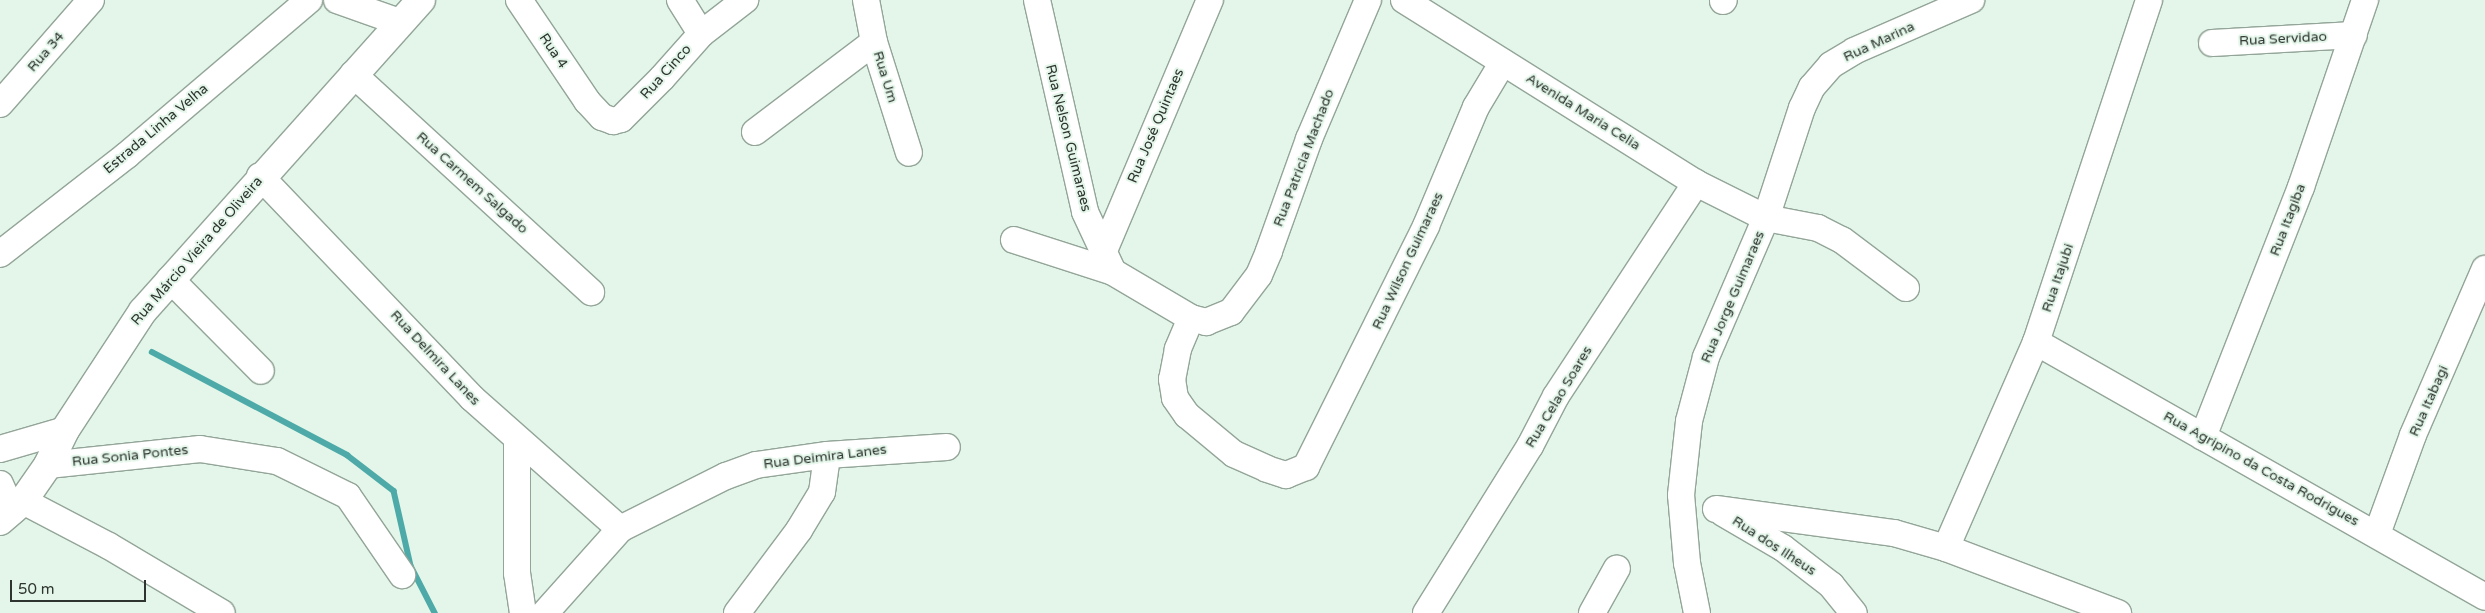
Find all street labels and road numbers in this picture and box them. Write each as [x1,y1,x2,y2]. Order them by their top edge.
street label: Rua Marina [1841,18,1917,66]
street label: Rua Servidao [2239,28,2327,50]
street label: Rua 34 [24,29,68,75]
street label: Rua 4 [535,30,571,72]
street label: Rua Cinco [637,41,695,103]
street label: Rua Um [869,49,901,105]
street label: Rua Nelson Guimaraes [1042,63,1094,213]
street label: Rua José Quintaes [1124,66,1188,186]
street label: Avenida Maria Celia [1523,70,1643,154]
street label: Estrada Linha Velha [100,80,212,178]
street label: Rua Patricia Machado [1270,87,1338,229]
street label: Rua Carmem Salgado [413,128,531,238]
street label: Rua Márcio Vieira de Oliveira [128,173,266,329]
street label: Rua Itagiba [2267,181,2309,259]
street label: Rua Wilson Guimaraes [1369,190,1447,332]
street label: Rua Jorge Guimaraes [1698,228,1768,366]
street label: Rua Itajubi [2038,241,2078,315]
street label: Rua Delmira Lanes [387,307,483,409]
street label: Rua Celao Soares [1522,343,1596,451]
street label: Rua Itabagi [2406,363,2452,439]
street label: Rua Agripino da Costa Rodrigues [2160,408,2362,530]
street label: Rua Deimira Lanes [762,441,888,473]
street label: Rua Sonia Pontes [71,442,189,470]
street label: Rua dos Ilheus [1729,513,1819,579]

